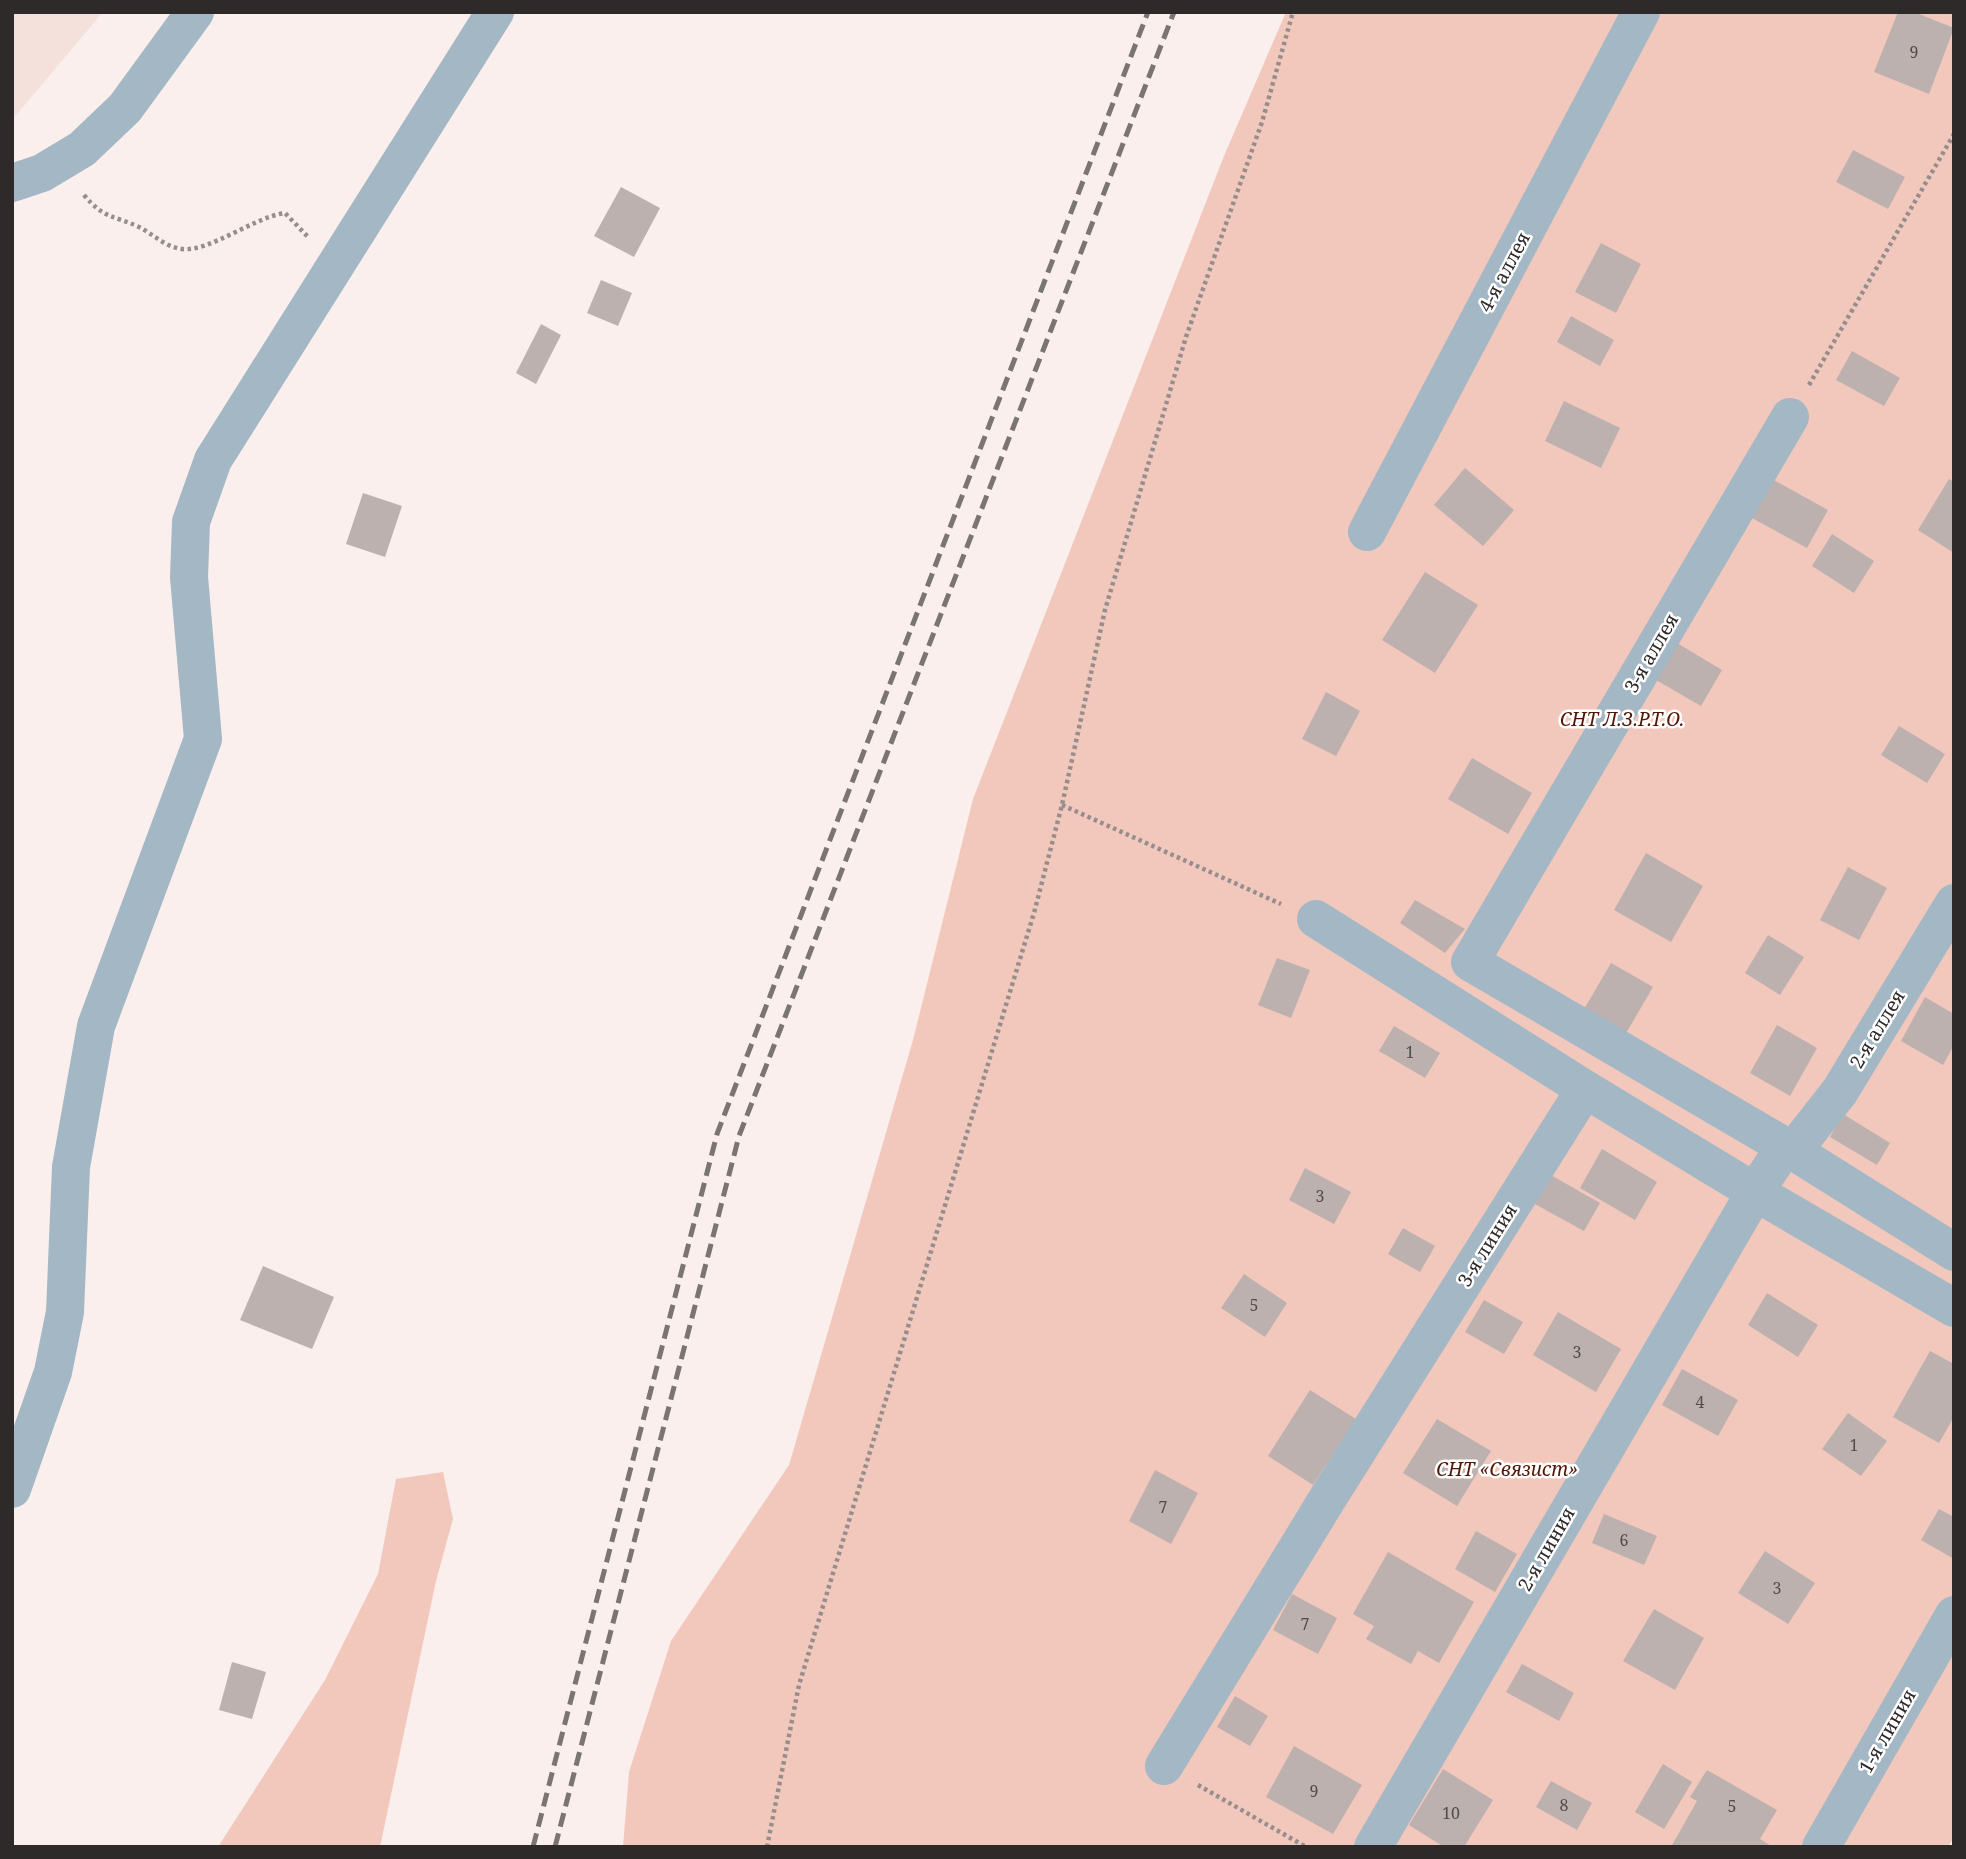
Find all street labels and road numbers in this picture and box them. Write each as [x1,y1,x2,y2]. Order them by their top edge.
street label: 4-я аллея [1472,227,1536,317]
street label: 3-я аллея [1618,609,1684,697]
street label: 2-я аллея [1843,985,1911,1073]
street label: 3-я линия [1451,1198,1523,1291]
street label: 2-я линия [1511,1502,1581,1596]
street label: 1-я линия [1852,1684,1922,1778]

